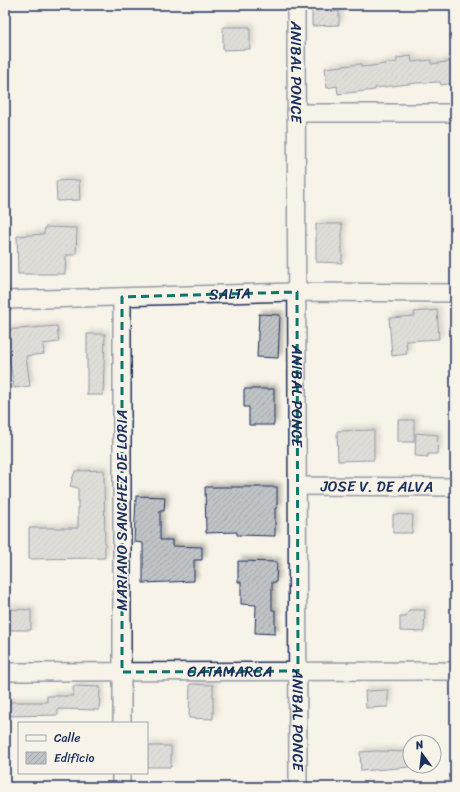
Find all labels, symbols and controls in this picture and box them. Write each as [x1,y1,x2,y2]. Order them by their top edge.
street label: ANIBAL PONCE [283,20,309,125]
street label: SALTA [209,280,251,307]
street label: ANIBAL PONCE [284,344,310,449]
street label: MARIANO SANCHEZ DE LORIA [109,409,135,611]
street label: JOSE V. DE ALVA [320,473,433,500]
street label: CATAMARCA [187,658,273,685]
street label: ANIBAL PONCE [285,668,311,773]
legend [18,722,148,774]
text: Calle [54,727,81,749]
north arrow [402,734,442,774]
text: N [412,735,426,755]
text: Edificio [54,747,94,769]

